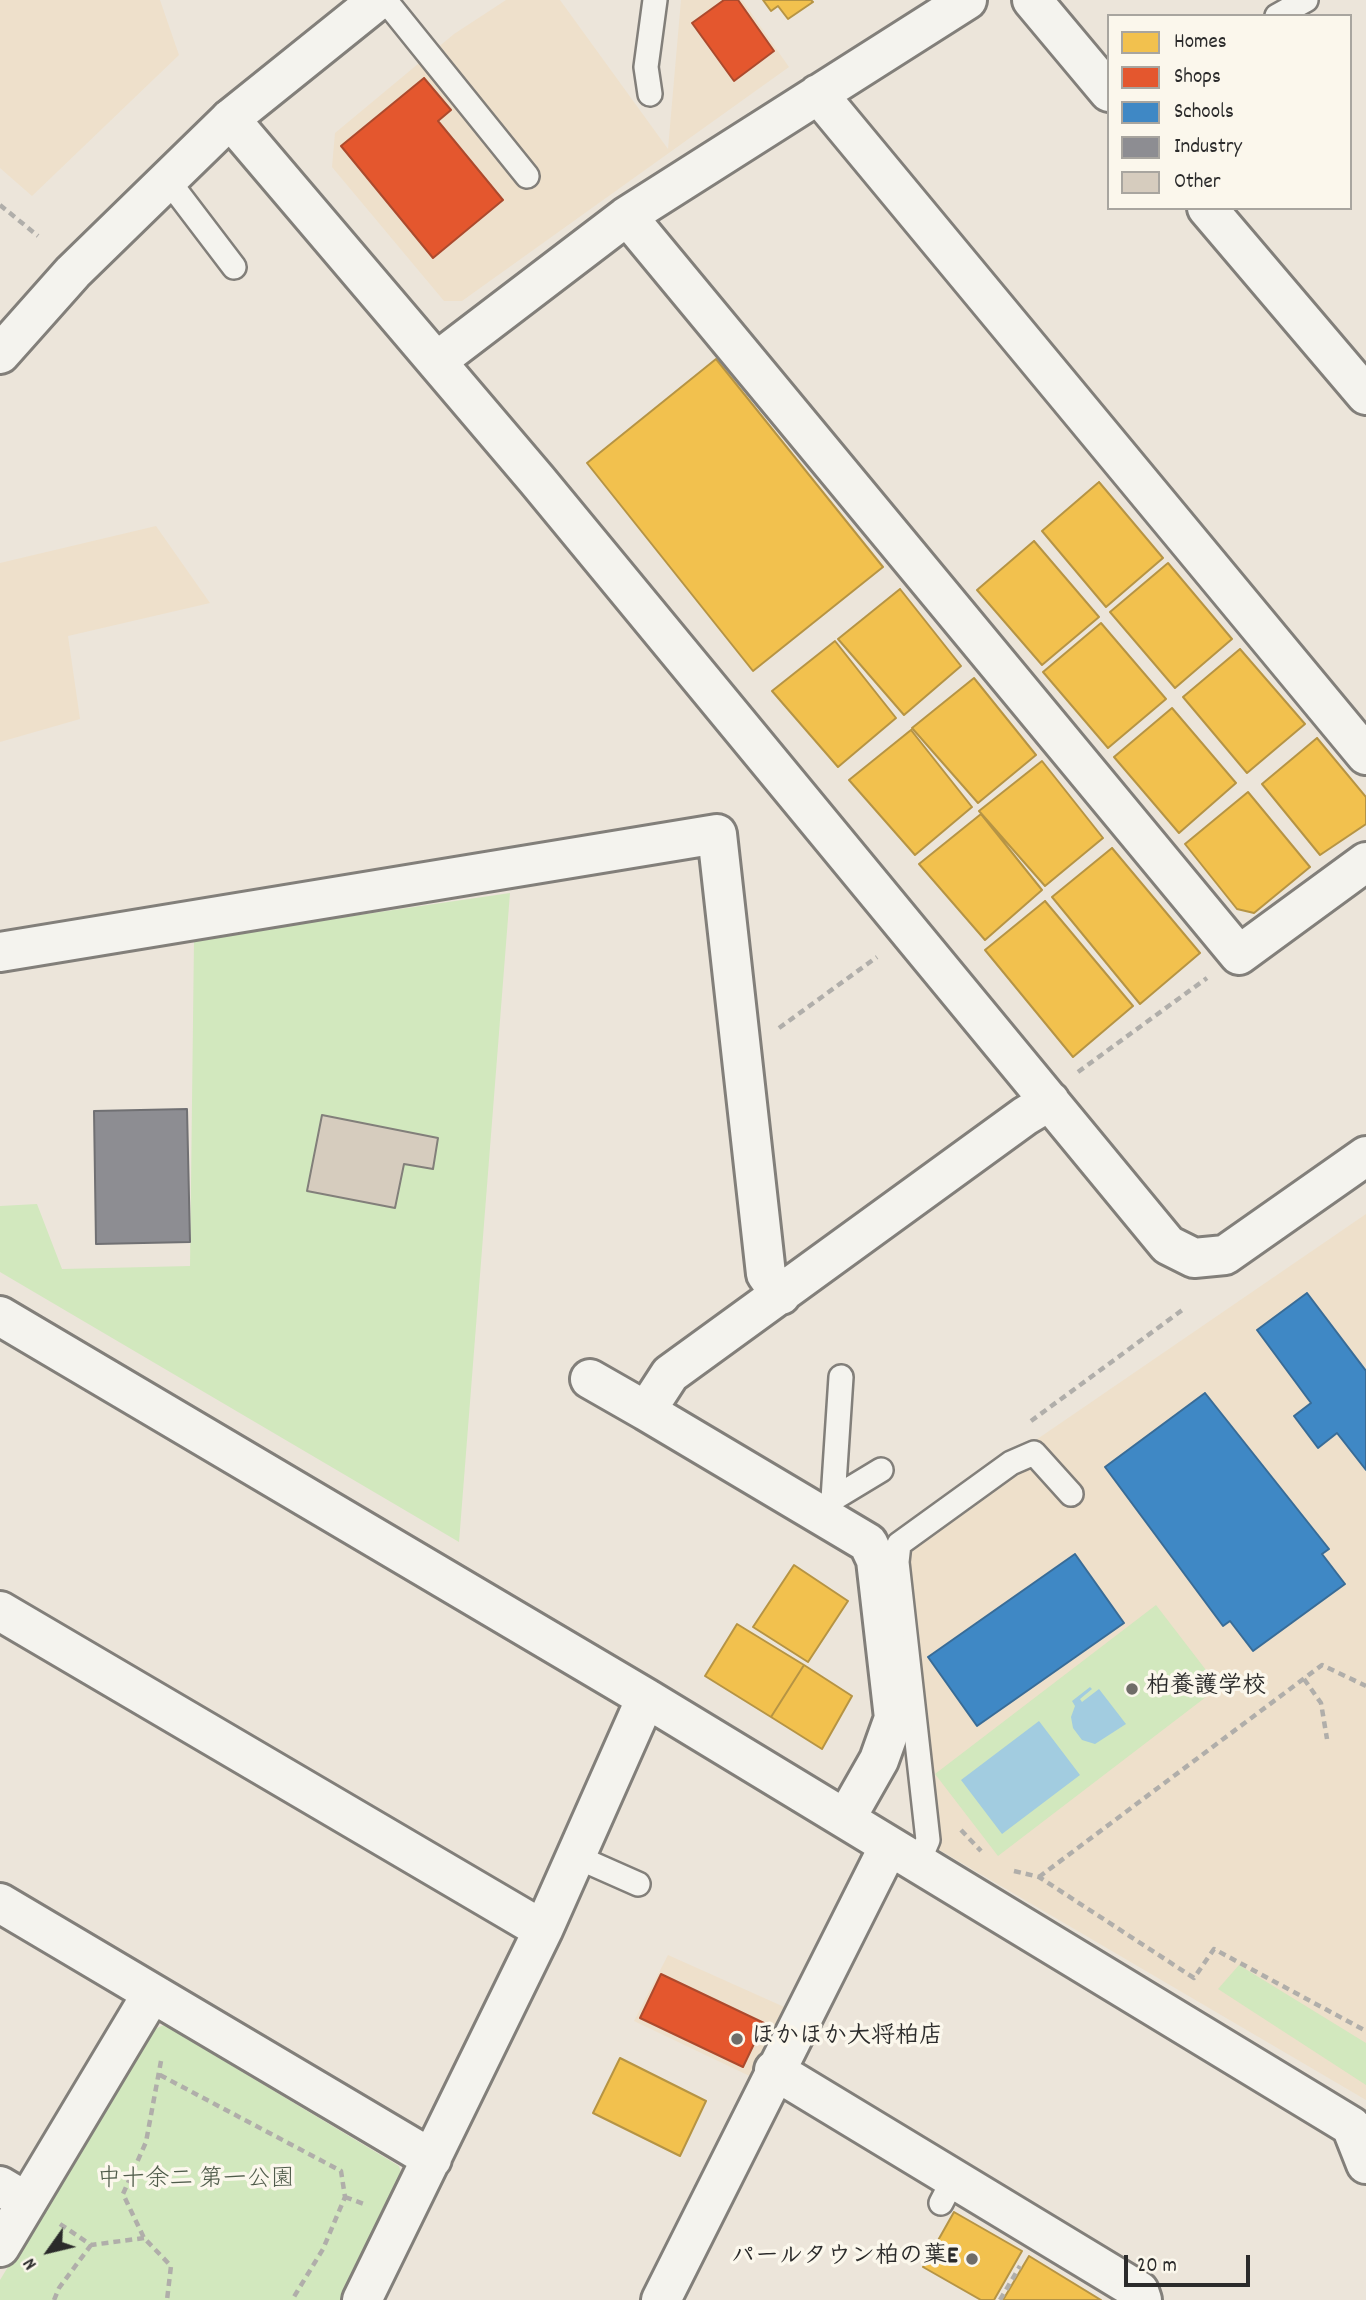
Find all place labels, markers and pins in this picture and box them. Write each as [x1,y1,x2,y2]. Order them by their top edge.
place label: 柏養護学校 [1146,1675,1266,1703]
marker: 柏養護学校 [1124,1681,1140,1697]
place label: ほかほか大将柏店 [751,2025,943,2053]
marker: ほかほか大将柏店 [729,2031,745,2047]
place label: パールタウン柏の葉E [731,2245,958,2273]
marker: パールタウン柏の葉E [964,2251,980,2267]

